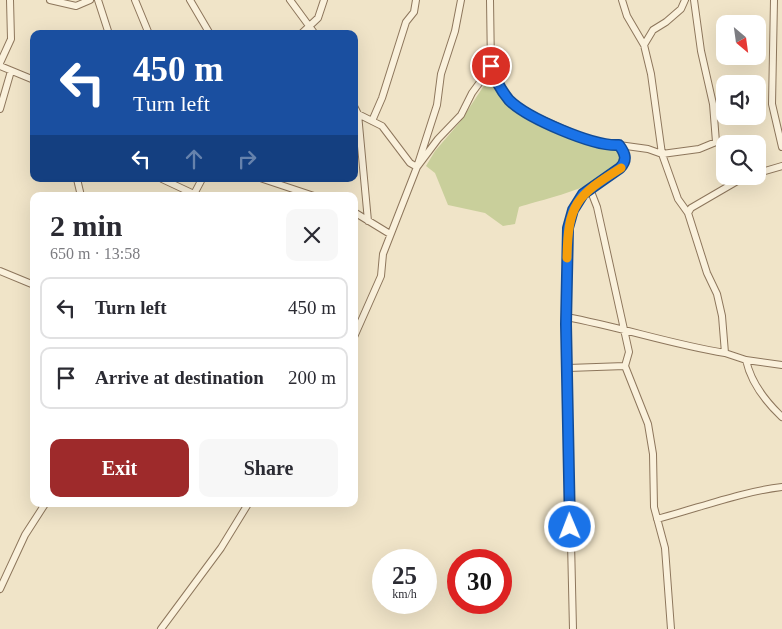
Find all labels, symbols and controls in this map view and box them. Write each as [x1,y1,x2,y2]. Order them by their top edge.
north arrow [716,15,766,65]
map controls [716,15,766,185]
pin [470,45,512,87]
icon: left [50,50,115,115]
text: 450 m [133,50,223,89]
icon: arrive [477,52,505,80]
button: sound [716,75,766,125]
text: Turn left [133,91,210,116]
button: search [716,135,766,185]
icon: left [127,145,155,173]
icon: ahead [180,145,208,173]
icon: right [233,145,261,173]
text: 2 min [50,209,123,242]
button: close [286,209,338,261]
text: 650 m · 13:58 [50,245,140,262]
icon: left [52,294,80,322]
text: Turn left [95,297,167,318]
text: 450 m [288,297,336,318]
icon: arrive [52,364,80,392]
text: Arrive at destination [95,367,264,388]
text: 200 m [288,367,336,388]
button: Exit [50,439,189,497]
button: Share [199,439,338,497]
position arrow [543,500,595,552]
speed limit sign: 30 [447,549,512,614]
text: 25 [392,562,417,589]
text: km/h [392,587,417,601]

